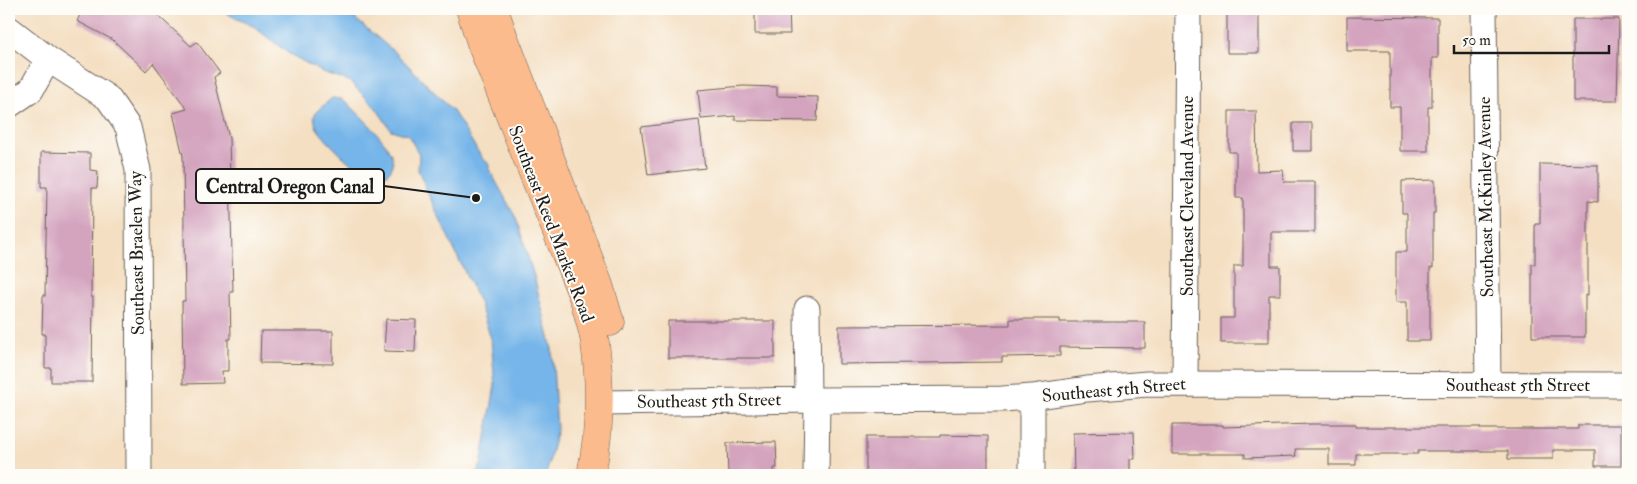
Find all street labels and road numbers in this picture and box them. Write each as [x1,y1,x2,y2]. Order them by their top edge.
street label: Southeast Cleveland Avenue [1176,95,1199,296]
street label: Southeast McKinley Avenue [1473,96,1499,298]
street label: Southeast Reed Market Road [503,122,599,326]
street label: Southeast Braelen Way [124,170,150,335]
street label: Southeast 5th Street [1041,372,1187,408]
street label: Southeast 5th Street [1446,374,1590,397]
street label: Southeast 5th Street [637,388,781,414]

